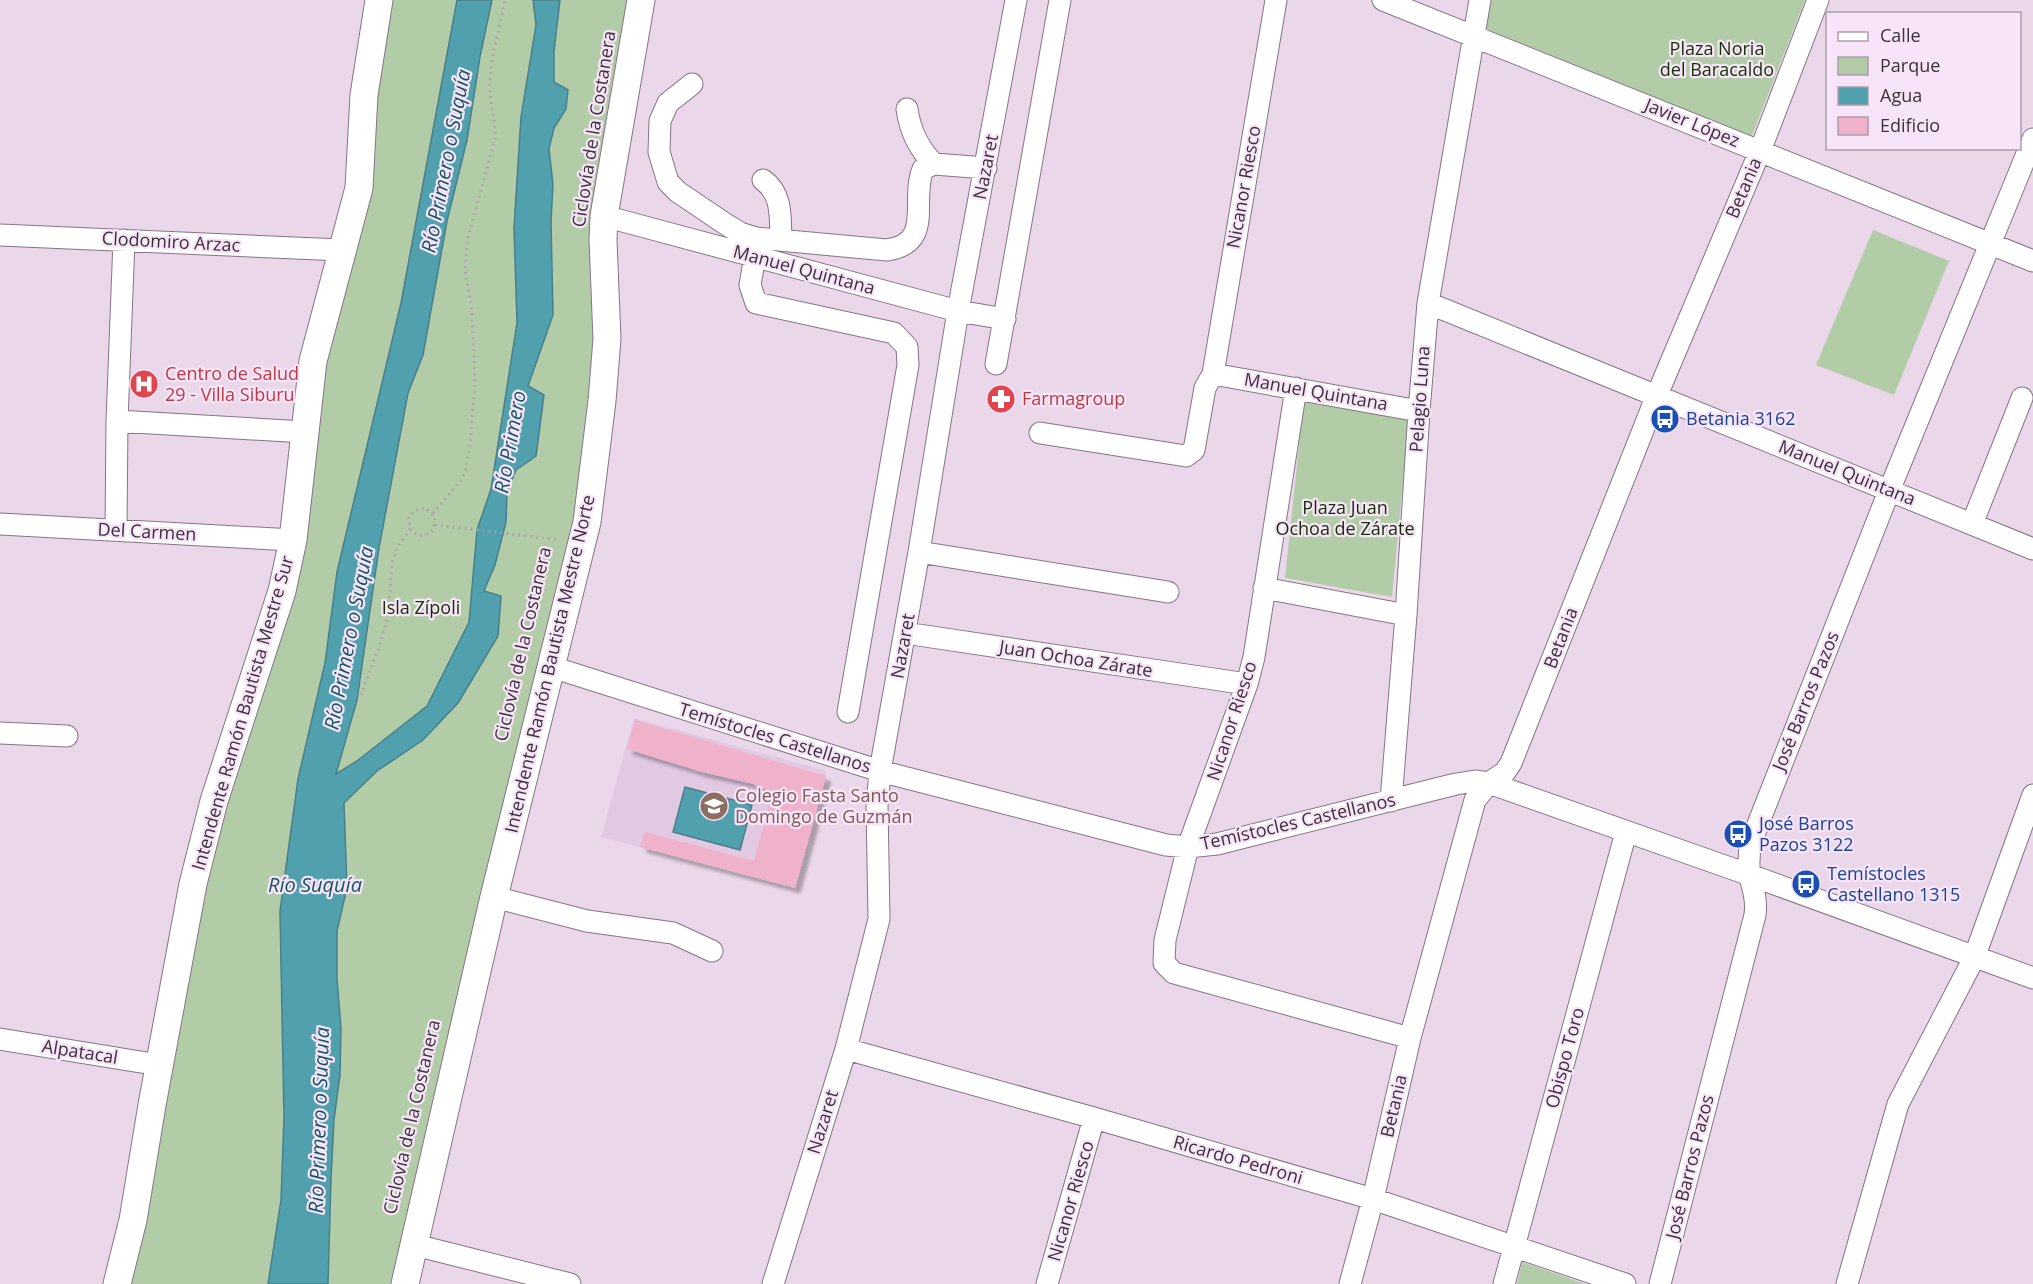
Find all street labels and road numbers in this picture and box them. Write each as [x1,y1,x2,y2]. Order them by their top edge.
street label: Ciclovía de la Costanera [566,29,620,229]
street label: Javier López [1640,91,1743,152]
street label: Nicanor Riesco [1220,123,1266,250]
street label: Nazaret [967,132,1003,201]
street label: Betania [1720,154,1767,222]
street label: Clodomiro Arzac [101,225,241,257]
street label: Manuel Quintana [731,239,878,299]
street label: Pelagio Luna [1403,345,1435,453]
street label: Manuel Quintana [1242,367,1390,415]
street label: Manuel Quintana [1775,434,1919,510]
street label: Intendente Ramón Bautista Mestre Norte [498,492,600,835]
street label: Del Carmen [97,516,197,546]
street label: Ciclovía de la Costanera [488,544,556,743]
street label: Intendente Ramón Bautista Mestre Sur [186,552,299,873]
street label: Betania [1537,604,1583,672]
street label: Nazaret [884,611,920,680]
street label: José Barros Pazos [1765,627,1844,776]
street label: Juan Ochoa Zárate [996,634,1155,682]
street label: Nicanor Riesco [1200,658,1262,784]
street label: Temístocles Castellanos [676,696,874,778]
street label: Temístocles Castellanos [1198,787,1398,855]
street label: Obispo Toro [1539,1005,1589,1111]
street label: Ciclovía de la Costanera [377,1017,445,1216]
street label: Alpatacal [40,1033,120,1069]
street label: Betania [1374,1072,1412,1140]
street label: Nazaret [801,1087,843,1157]
street label: José Barros Pazos [1659,1092,1719,1243]
street label: Ricardo Pedroni [1171,1129,1306,1189]
street label: Nicanor Riesco [1041,1138,1099,1264]

